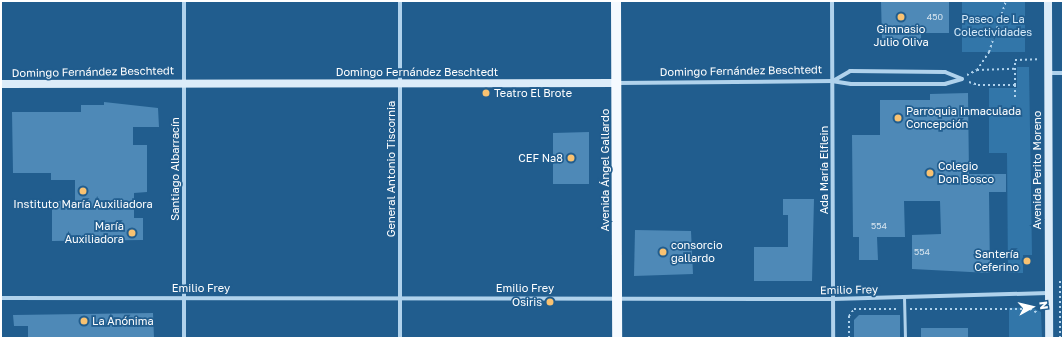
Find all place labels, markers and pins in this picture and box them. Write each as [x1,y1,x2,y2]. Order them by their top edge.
marker: Gimnasio Julio Oliva [896,12,906,22]
place label: Gimnasio Julio Oliva [873,23,929,49]
place label: Teatro El Brote [494,86,572,100]
marker: Teatro El Brote [481,88,491,98]
place label: Parroquia Inmaculada Concepción [906,105,1021,131]
marker: Parroquia Inmaculada Concepción [893,113,903,123]
place label: CEF Nª8 [518,151,563,165]
marker: CEF Nª8 [566,153,576,163]
place label: Colegio Don Bosco [938,160,994,186]
marker: Colegio Don Bosco [925,168,935,178]
marker: Instituto María Auxiliadora [78,186,88,196]
place label: Instituto María Auxiliadora [13,197,153,211]
place label: María Auxiliadora [65,220,124,246]
marker: María Auxiliadora [127,228,137,238]
place label: consorcio gallardo [671,239,723,265]
marker: consorcio gallardo [658,247,668,257]
place label: Santería Ceferino [974,248,1019,274]
marker: Santería Ceferino [1022,256,1032,266]
place label: Osiris [512,295,542,309]
marker: Osiris [545,297,555,307]
place label: La Anónima [92,314,154,328]
marker: La Anónima [79,316,89,326]

